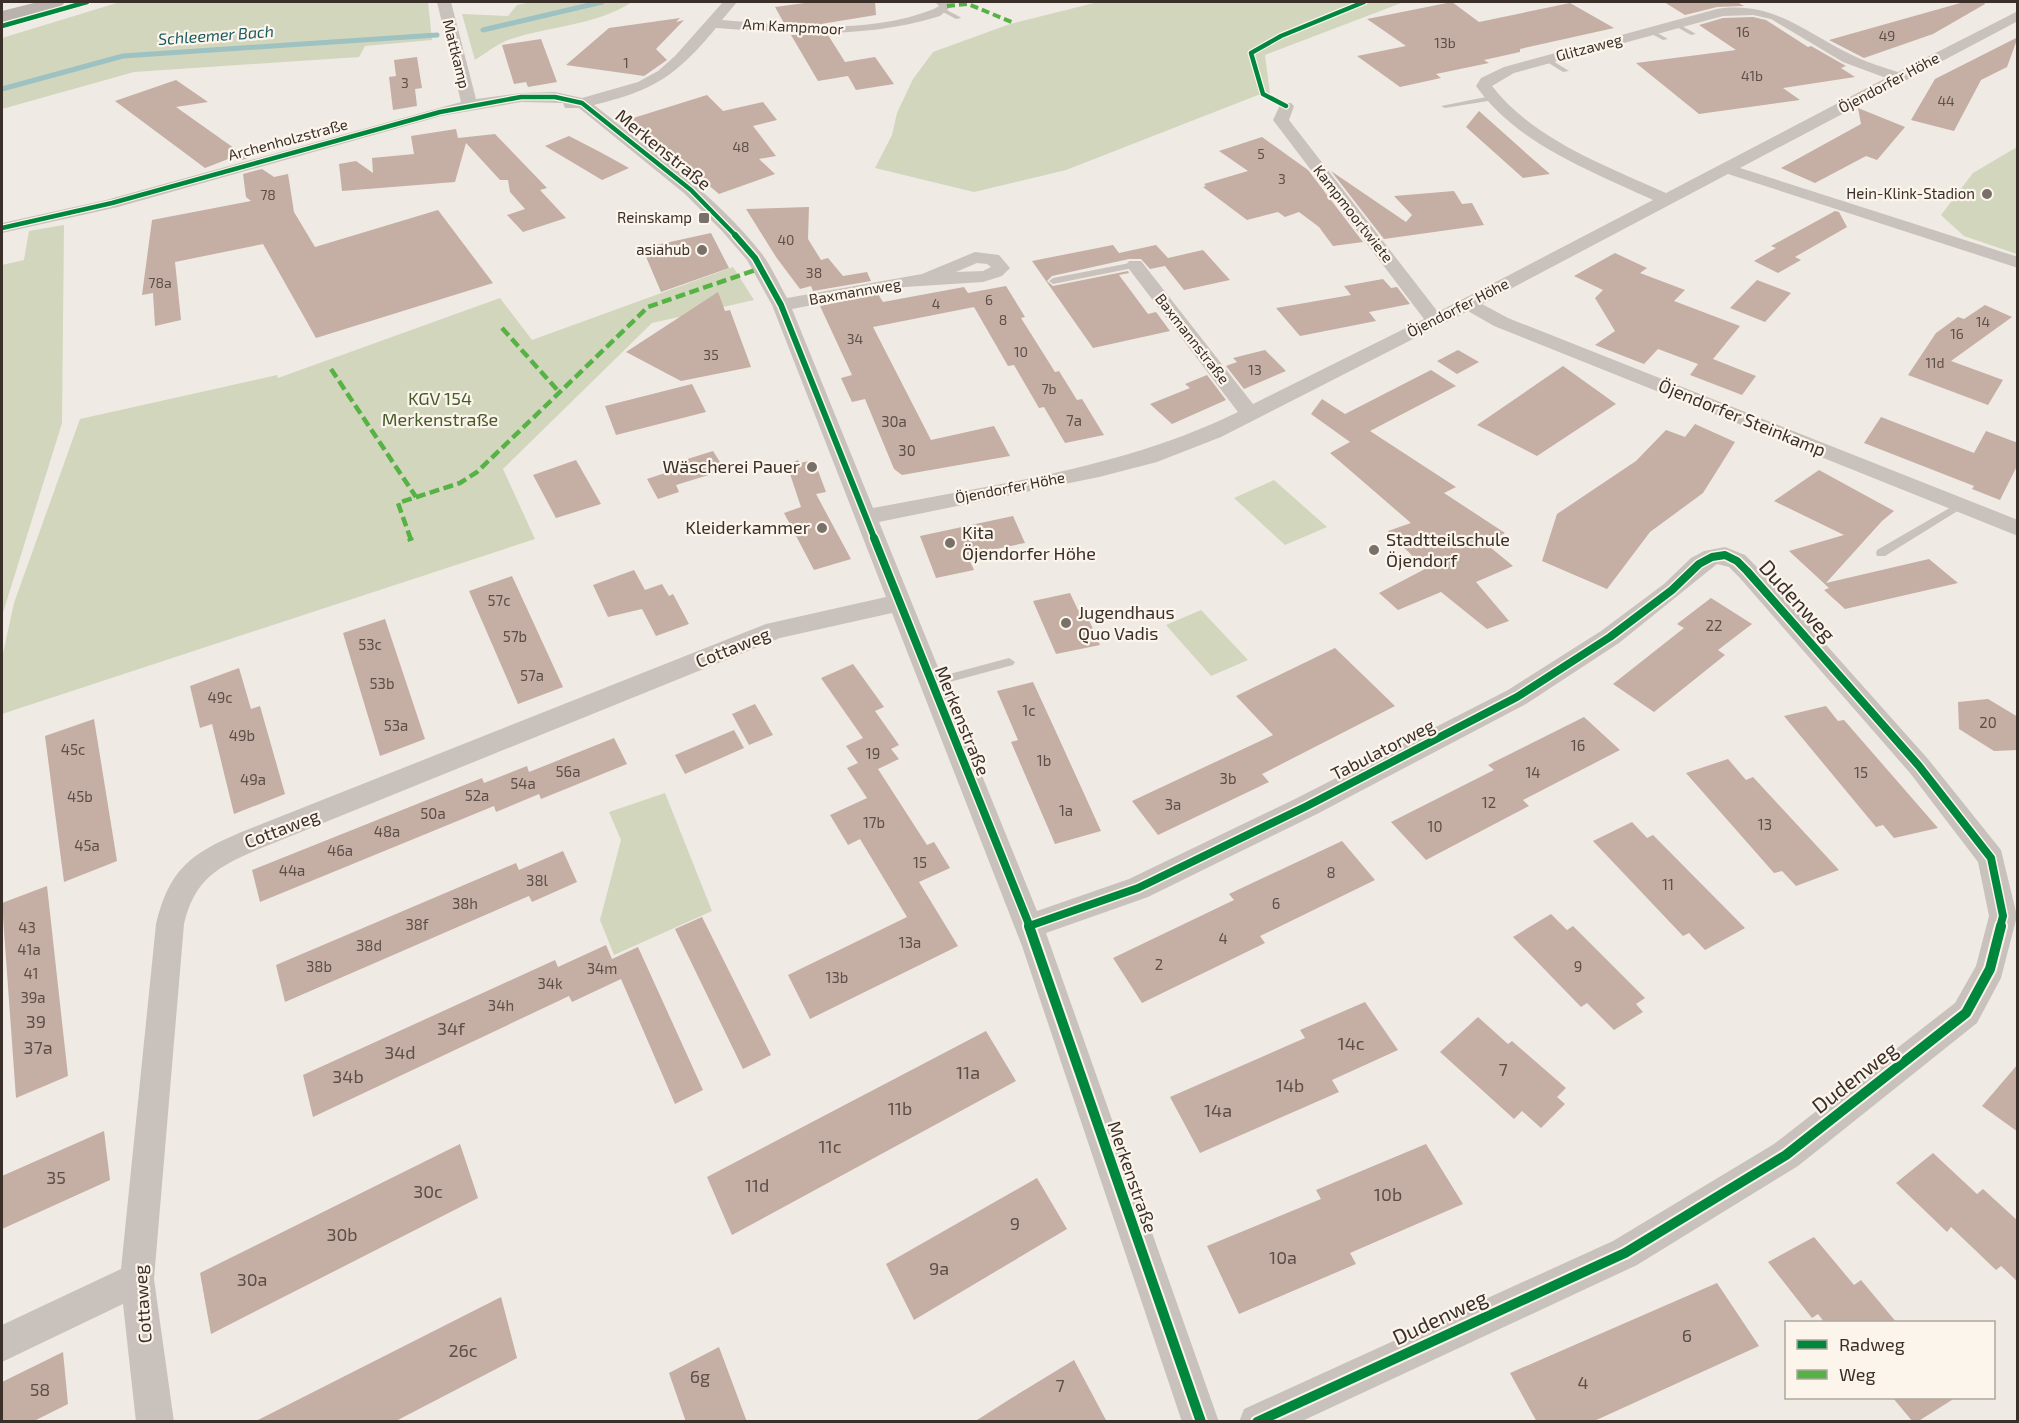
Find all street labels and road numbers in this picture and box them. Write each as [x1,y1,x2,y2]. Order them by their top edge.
street label: Am Kampmoor [742,14,844,38]
street label: Mattkamp [440,17,474,90]
street label: Glitzaweg [1554,29,1624,65]
street label: Öjendorfer Höhe [1835,48,1943,117]
street label: Merkenstraße [611,104,716,194]
street label: Archenholzstraße [226,114,350,164]
street label: Kampmoortwiete [1310,161,1397,266]
street label: Baxmannweg [807,274,903,308]
street label: Öjendorfer Höhe [1404,274,1512,341]
street label: Baxmannstraße [1152,289,1234,387]
street label: Öjendorfer Steinkamp [1656,373,1829,461]
street label: Öjendorfer Höhe [953,468,1067,507]
street label: Dudenweg [1755,554,1842,646]
street label: Cottaweg [692,622,773,672]
street label: Merkenstraße [931,662,995,779]
street label: Tabulatorweg [1327,714,1438,785]
street label: Cottaweg [241,804,322,852]
street label: Dudenweg [1806,1036,1902,1118]
street label: Merkenstraße [1104,1118,1162,1235]
street label: Cottaweg [128,1264,156,1344]
street label: Dudenweg [1388,1284,1491,1349]

